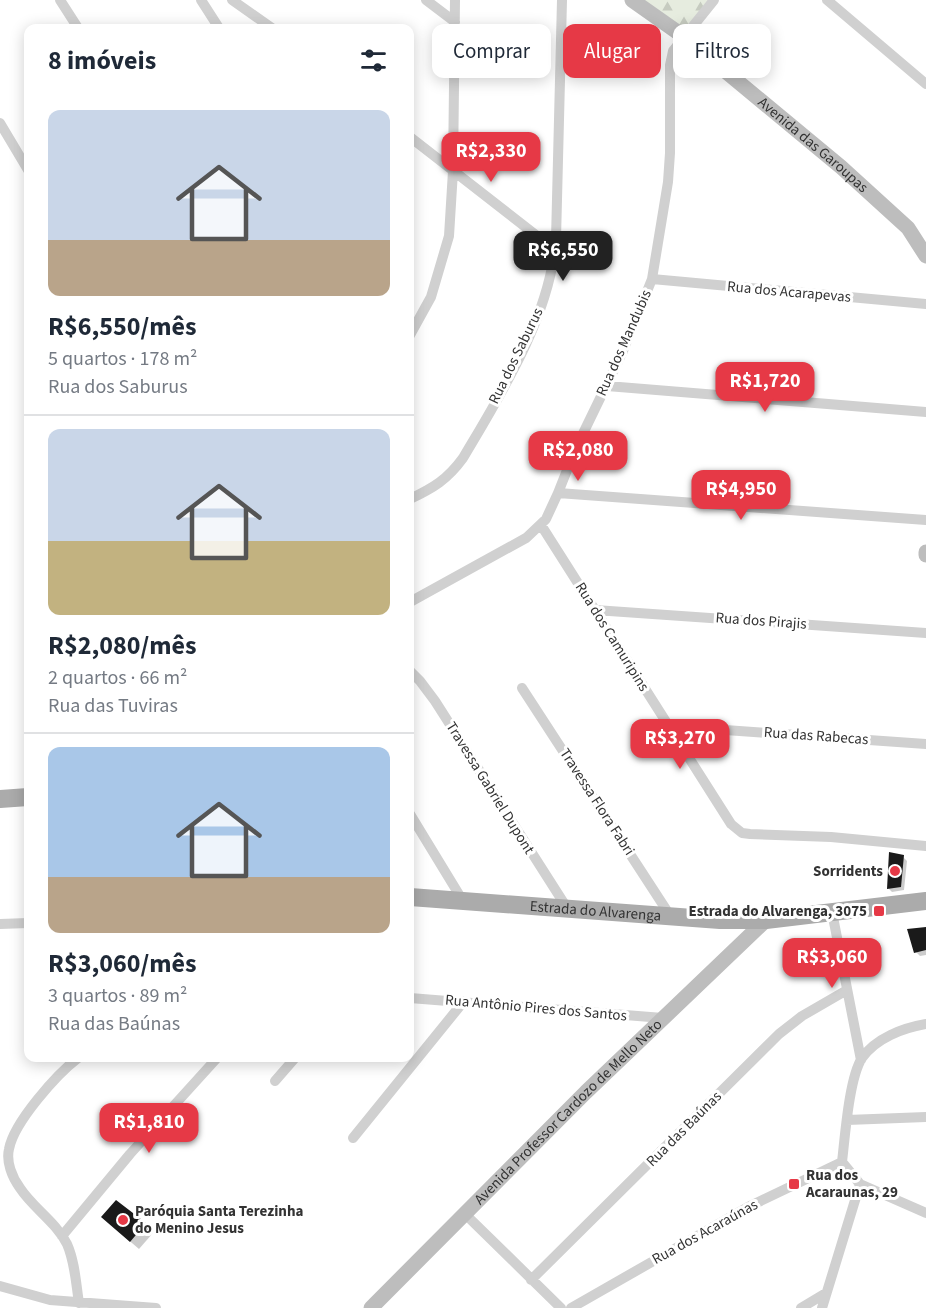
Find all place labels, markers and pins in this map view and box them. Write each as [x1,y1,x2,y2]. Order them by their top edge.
pin: R$2,330 [436,132,546,183]
pin: R$6,550 [508,231,618,282]
pin: R$1,720 [710,362,820,413]
pin: R$2,080 [523,431,633,482]
pin: R$4,950 [686,470,796,521]
pin: R$3,270 [625,719,735,770]
place label: Sorridents [813,861,883,882]
marker: Sorridents [888,864,902,878]
place label: Estrada do Alvarenga, 3075 [689,901,867,922]
marker: Estrada do Alvarenga, 3075 [872,904,886,918]
pin: R$3,060 [777,938,887,989]
pin: R$1,810 [94,1103,204,1154]
place label: Rua dos Acaraunas, 29 [805,1165,898,1203]
marker: Rua dos Acaraunas, 29 [787,1177,801,1191]
place label: Paróquia Santa Terezinha do Menino Jesus [135,1201,303,1239]
marker: Paróquia Santa Terezinha do Menino Jesus [116,1213,130,1227]

